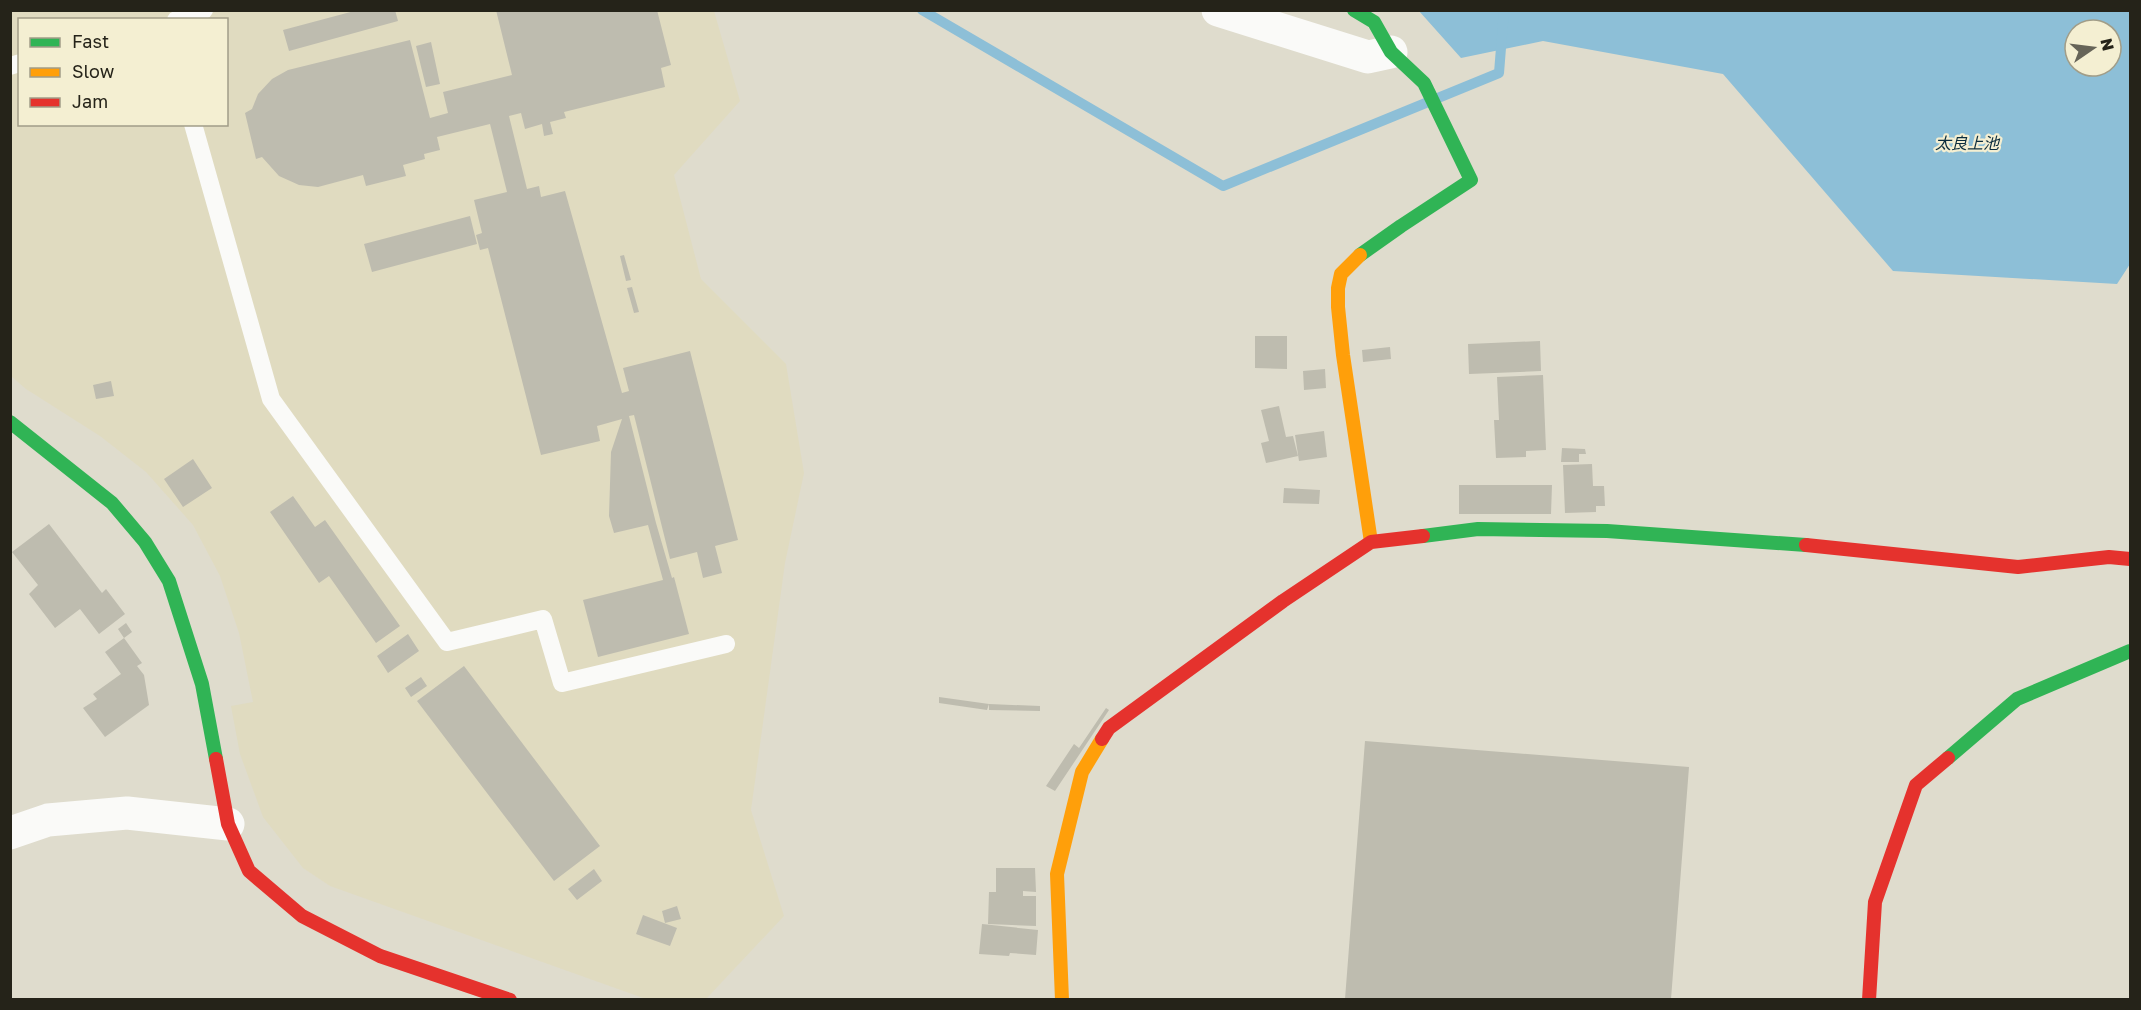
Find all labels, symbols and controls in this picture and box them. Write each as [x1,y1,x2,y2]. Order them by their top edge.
legend [18,18,228,126]
north arrow [2063,18,2123,78]
text: Fast [72,30,109,52]
text: N [2096,36,2119,53]
text: Slow [72,60,115,82]
text: Jam [72,90,108,112]
water label: 太良上池 [1935,133,2001,153]

